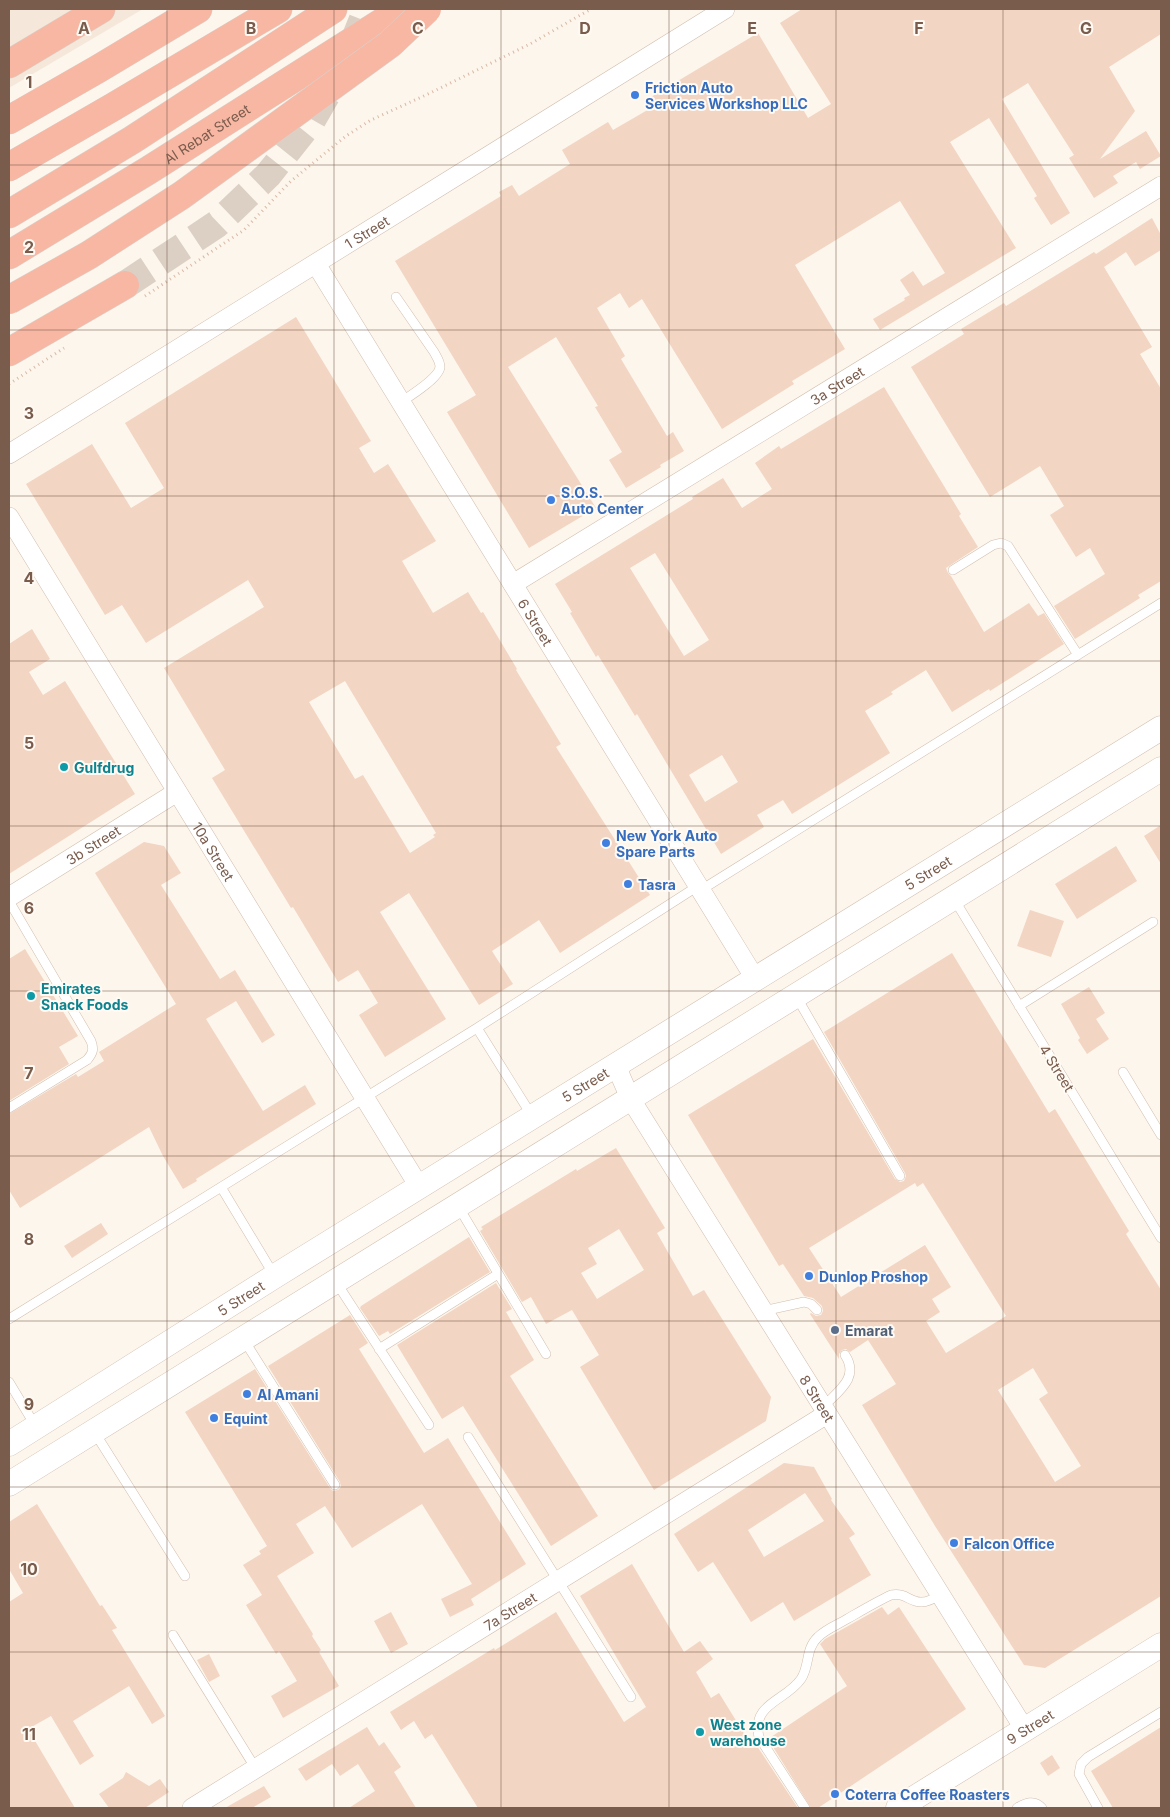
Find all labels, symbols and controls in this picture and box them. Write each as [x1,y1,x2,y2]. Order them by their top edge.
text: A [78,18,90,38]
text: B [246,18,256,38]
text: C [412,18,424,38]
text: D [579,18,591,38]
text: E [747,18,757,38]
text: F [914,18,924,38]
text: G [1080,18,1092,38]
text: 1 [26,72,32,92]
place label: Friction Auto Services Workshop LLC [645,79,808,112]
marker: Friction Auto Services Workshop LLC [629,89,641,101]
street label: Al Rebat Street [160,100,253,167]
street label: 1 Street [341,211,392,252]
text: 2 [24,237,34,257]
street label: 3a Street [807,362,867,408]
text: 3 [24,403,34,423]
place label: S.O.S. Auto Center [561,484,644,517]
marker: S.O.S. Auto Center [545,494,557,506]
text: 4 [24,568,35,588]
street label: 6 Street [515,595,557,649]
text: 5 [24,733,34,753]
place label: Gulfdrug [74,759,134,776]
marker: Gulfdrug [58,761,70,773]
street label: 10a Street [189,819,238,884]
street label: 3b Street [63,821,124,868]
place label: New York Auto Spare Parts [616,827,718,860]
marker: New York Auto Spare Parts [600,837,612,849]
street label: 5 Street [901,851,955,893]
place label: Tasra [638,876,676,893]
marker: Tasra [622,878,634,890]
text: 6 [24,898,34,918]
place label: Emirates Snack Foods [41,980,128,1013]
marker: Emirates Snack Foods [25,990,37,1002]
street label: 4 Street [1036,1041,1078,1095]
text: 7 [24,1063,34,1083]
street label: 5 Street [558,1063,612,1105]
text: 8 [24,1229,34,1249]
place label: Dunlop Proshop [819,1268,928,1285]
marker: Dunlop Proshop [803,1270,815,1282]
street label: 5 Street [214,1276,268,1319]
place label: Emarat [845,1322,893,1339]
marker: Emarat [829,1324,841,1336]
street label: 8 Street [797,1371,839,1425]
place label: Al Amani [257,1386,319,1403]
marker: Al Amani [241,1388,253,1400]
text: 9 [24,1394,34,1414]
place label: Equint [224,1410,268,1427]
marker: Equint [208,1412,220,1424]
place label: Falcon Office [964,1535,1055,1552]
marker: Falcon Office [948,1537,960,1549]
text: 10 [20,1559,38,1579]
street label: 7a Street [480,1588,540,1634]
street label: 9 Street [1003,1705,1057,1747]
place label: West zone warehouse [710,1716,786,1749]
text: 11 [22,1724,36,1744]
marker: West zone warehouse [694,1726,706,1738]
place label: Coterra Coffee Roasters [845,1786,1010,1803]
marker: Coterra Coffee Roasters [829,1788,841,1800]

